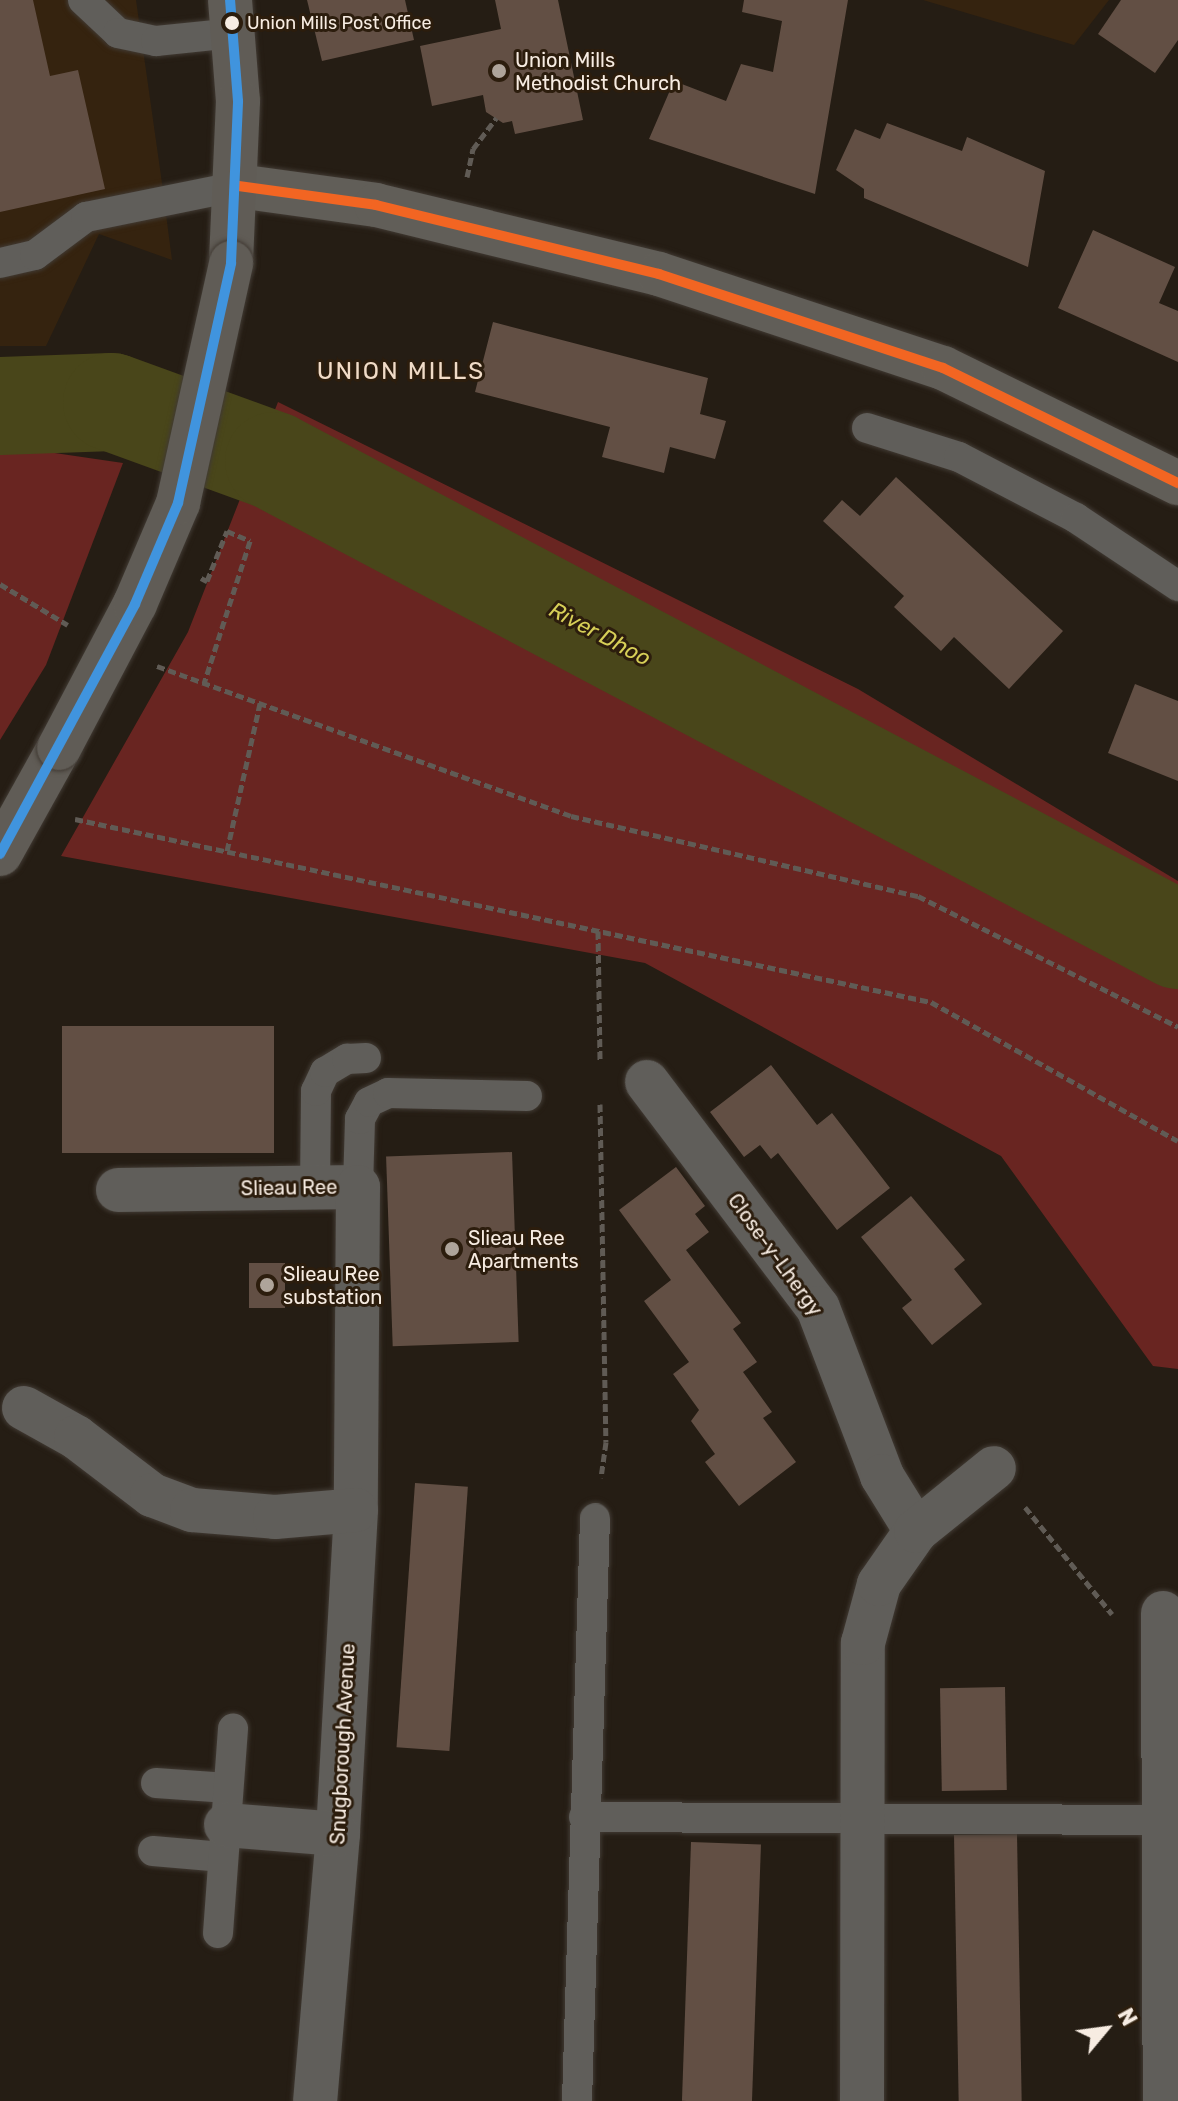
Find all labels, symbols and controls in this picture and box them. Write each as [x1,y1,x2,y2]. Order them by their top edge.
place label: Union Mills Post Office [247,12,432,34]
marker: Union Mills Post Office [224,15,240,31]
place label: Union Mills Methodist Church [515,48,681,95]
marker: Union Mills Methodist Church [490,62,508,80]
district label: UNION MILLS [317,358,485,386]
water label: River Dhoo [545,596,655,672]
street label: Slieau Ree [240,1175,338,1201]
street label: Close-y-Lhergy [723,1189,827,1321]
place label: Slieau Ree Apartments [468,1226,579,1273]
marker: Slieau Ree Apartments [443,1240,461,1258]
place label: Slieau Ree substation [283,1262,382,1309]
marker: Slieau Ree substation [258,1276,276,1294]
street label: Snugborough Avenue [326,1643,360,1845]
north arrow [1066,1989,1146,2069]
text: N [1112,2004,1143,2031]

